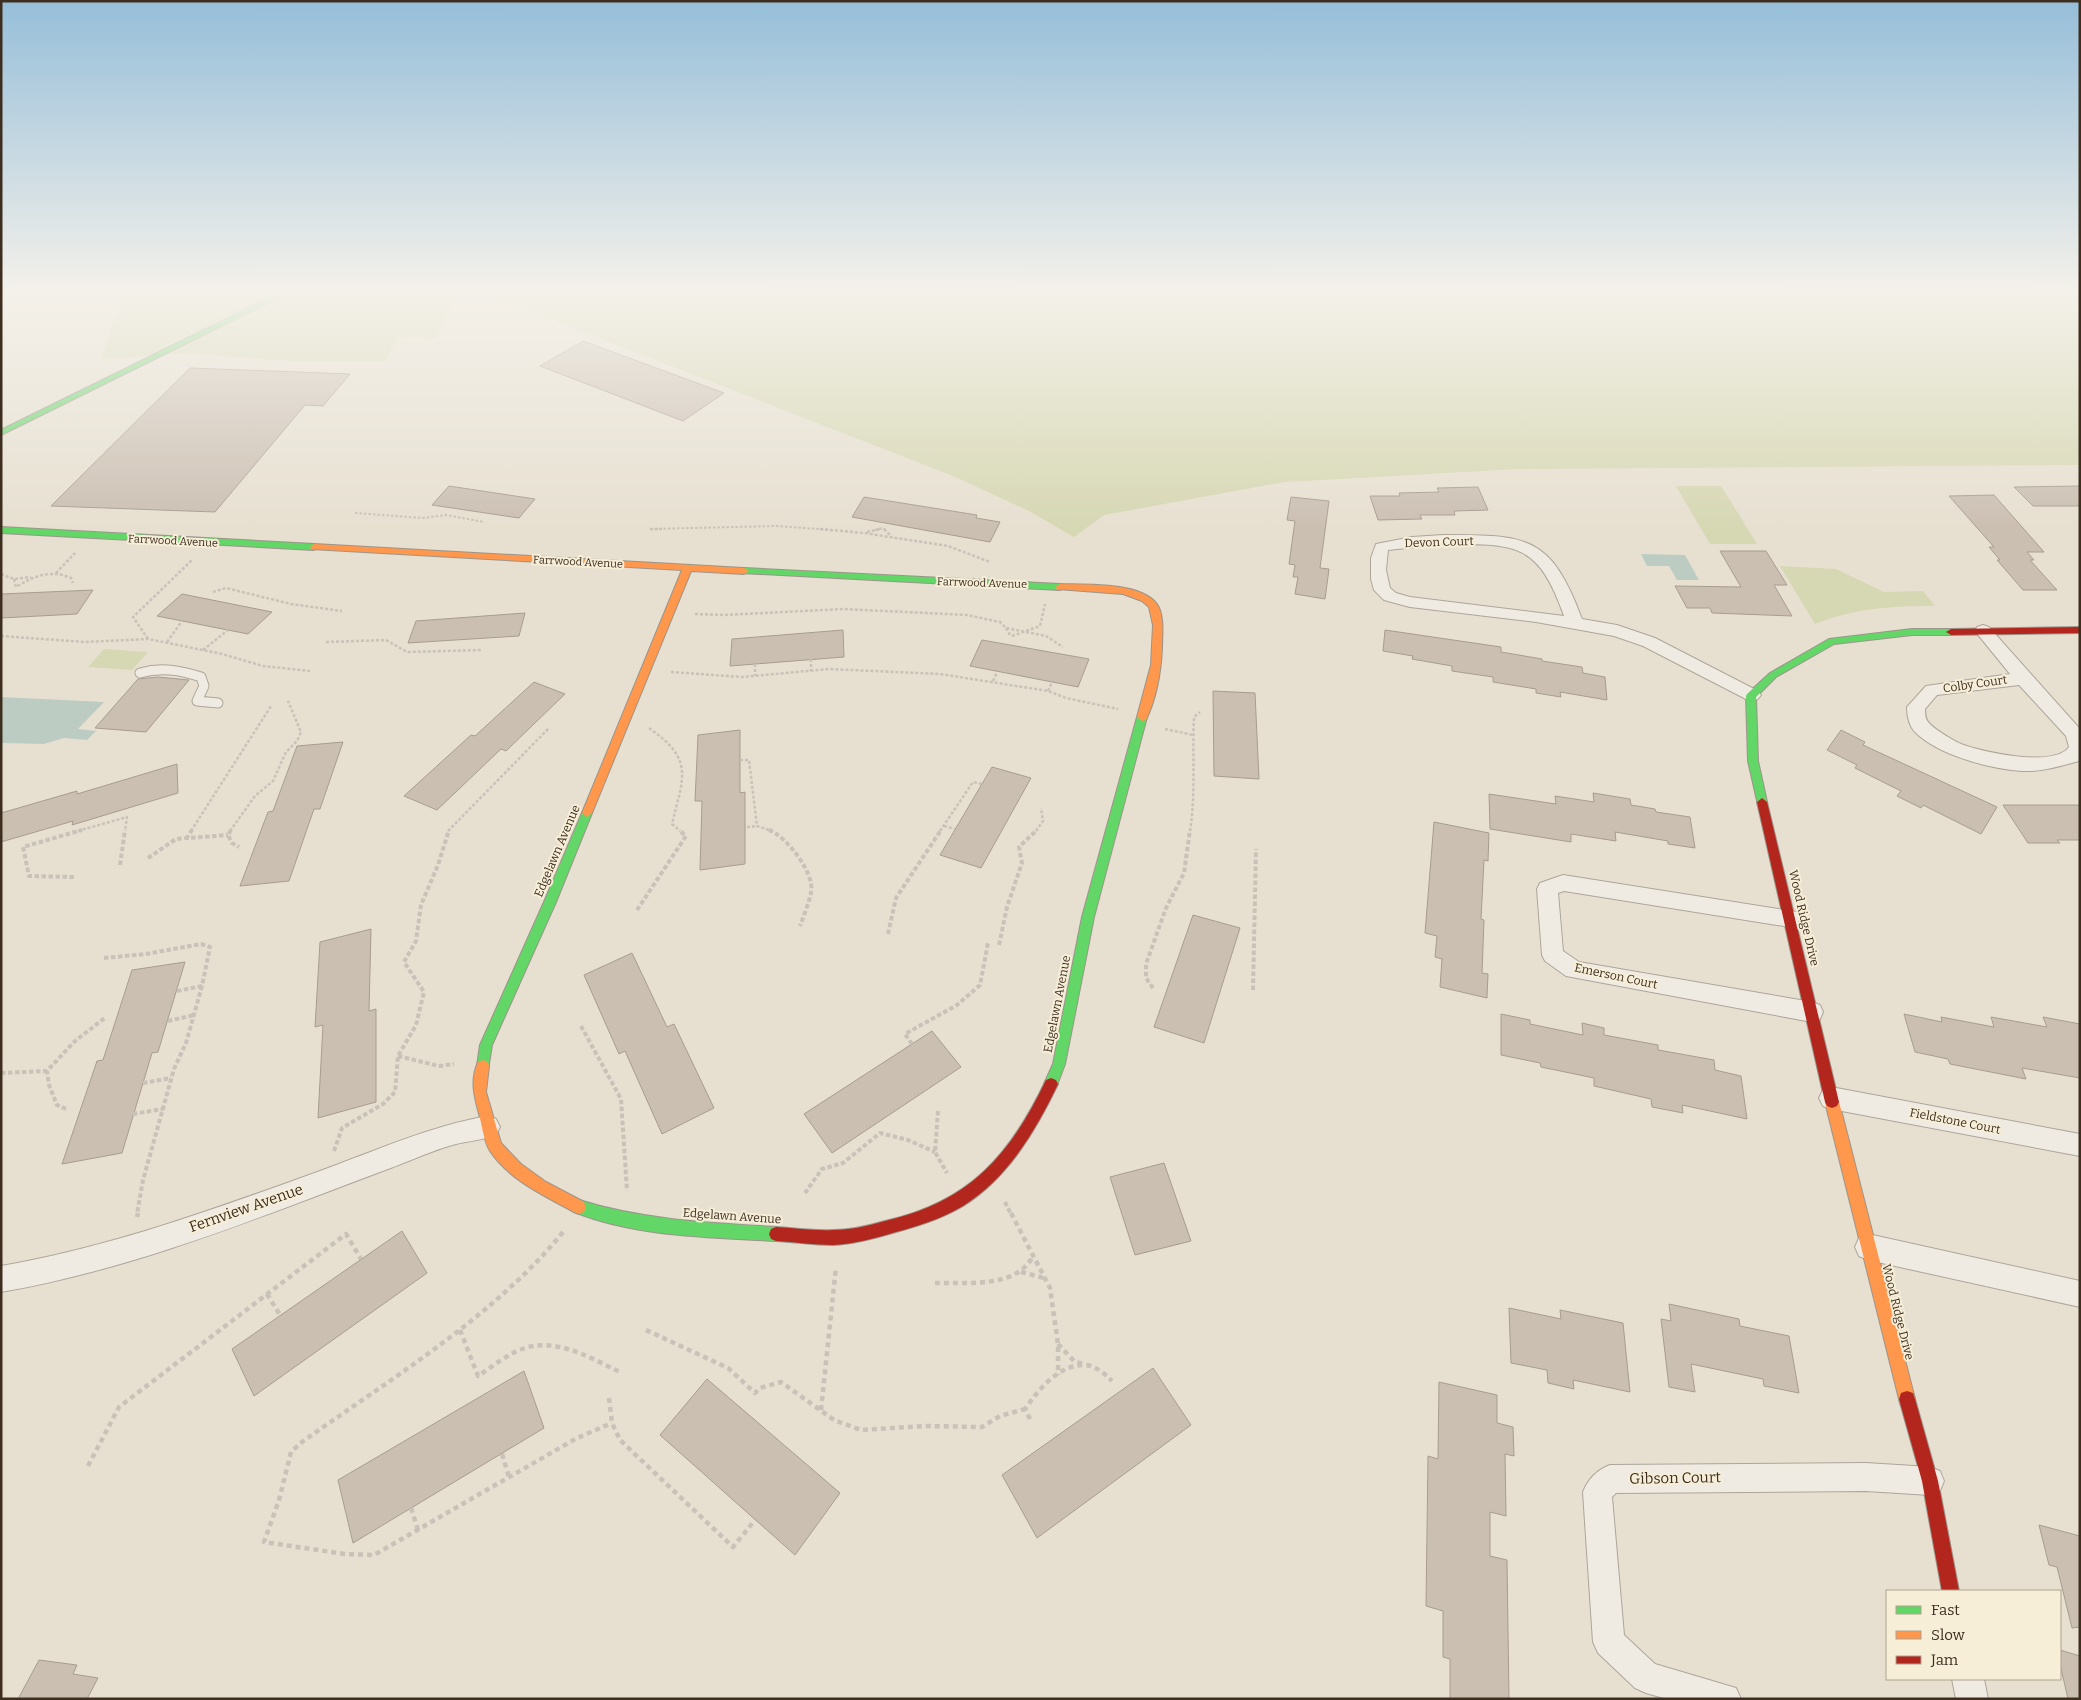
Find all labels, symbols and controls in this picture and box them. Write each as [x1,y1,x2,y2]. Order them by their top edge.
street label: Farrwood Avenue [128,532,218,550]
street label: Devon Court [1404,534,1475,550]
street label: Farrwood Avenue [533,553,623,571]
street label: Farrwood Avenue [937,575,1027,591]
street label: Colby Court [1942,672,2009,695]
street label: Edgelawn Avenue [531,803,583,899]
street label: Wood Ridge Drive [1786,869,1822,967]
street label: Edgelawn Avenue [1041,954,1073,1054]
street label: Emerson Court [1573,960,1659,992]
street label: Fieldstone Court [1908,1105,2002,1137]
street label: Fernview Avenue [187,1180,305,1236]
street label: Edgelawn Avenue [682,1206,782,1226]
street label: Wood Ridge Drive [1879,1263,1917,1361]
street label: Gibson Court [1629,1468,1722,1488]
legend [1886,1590,2061,1680]
text: Fast [1931,1601,1960,1619]
text: Slow [1931,1626,1966,1644]
text: Jam [1930,1651,1959,1669]

